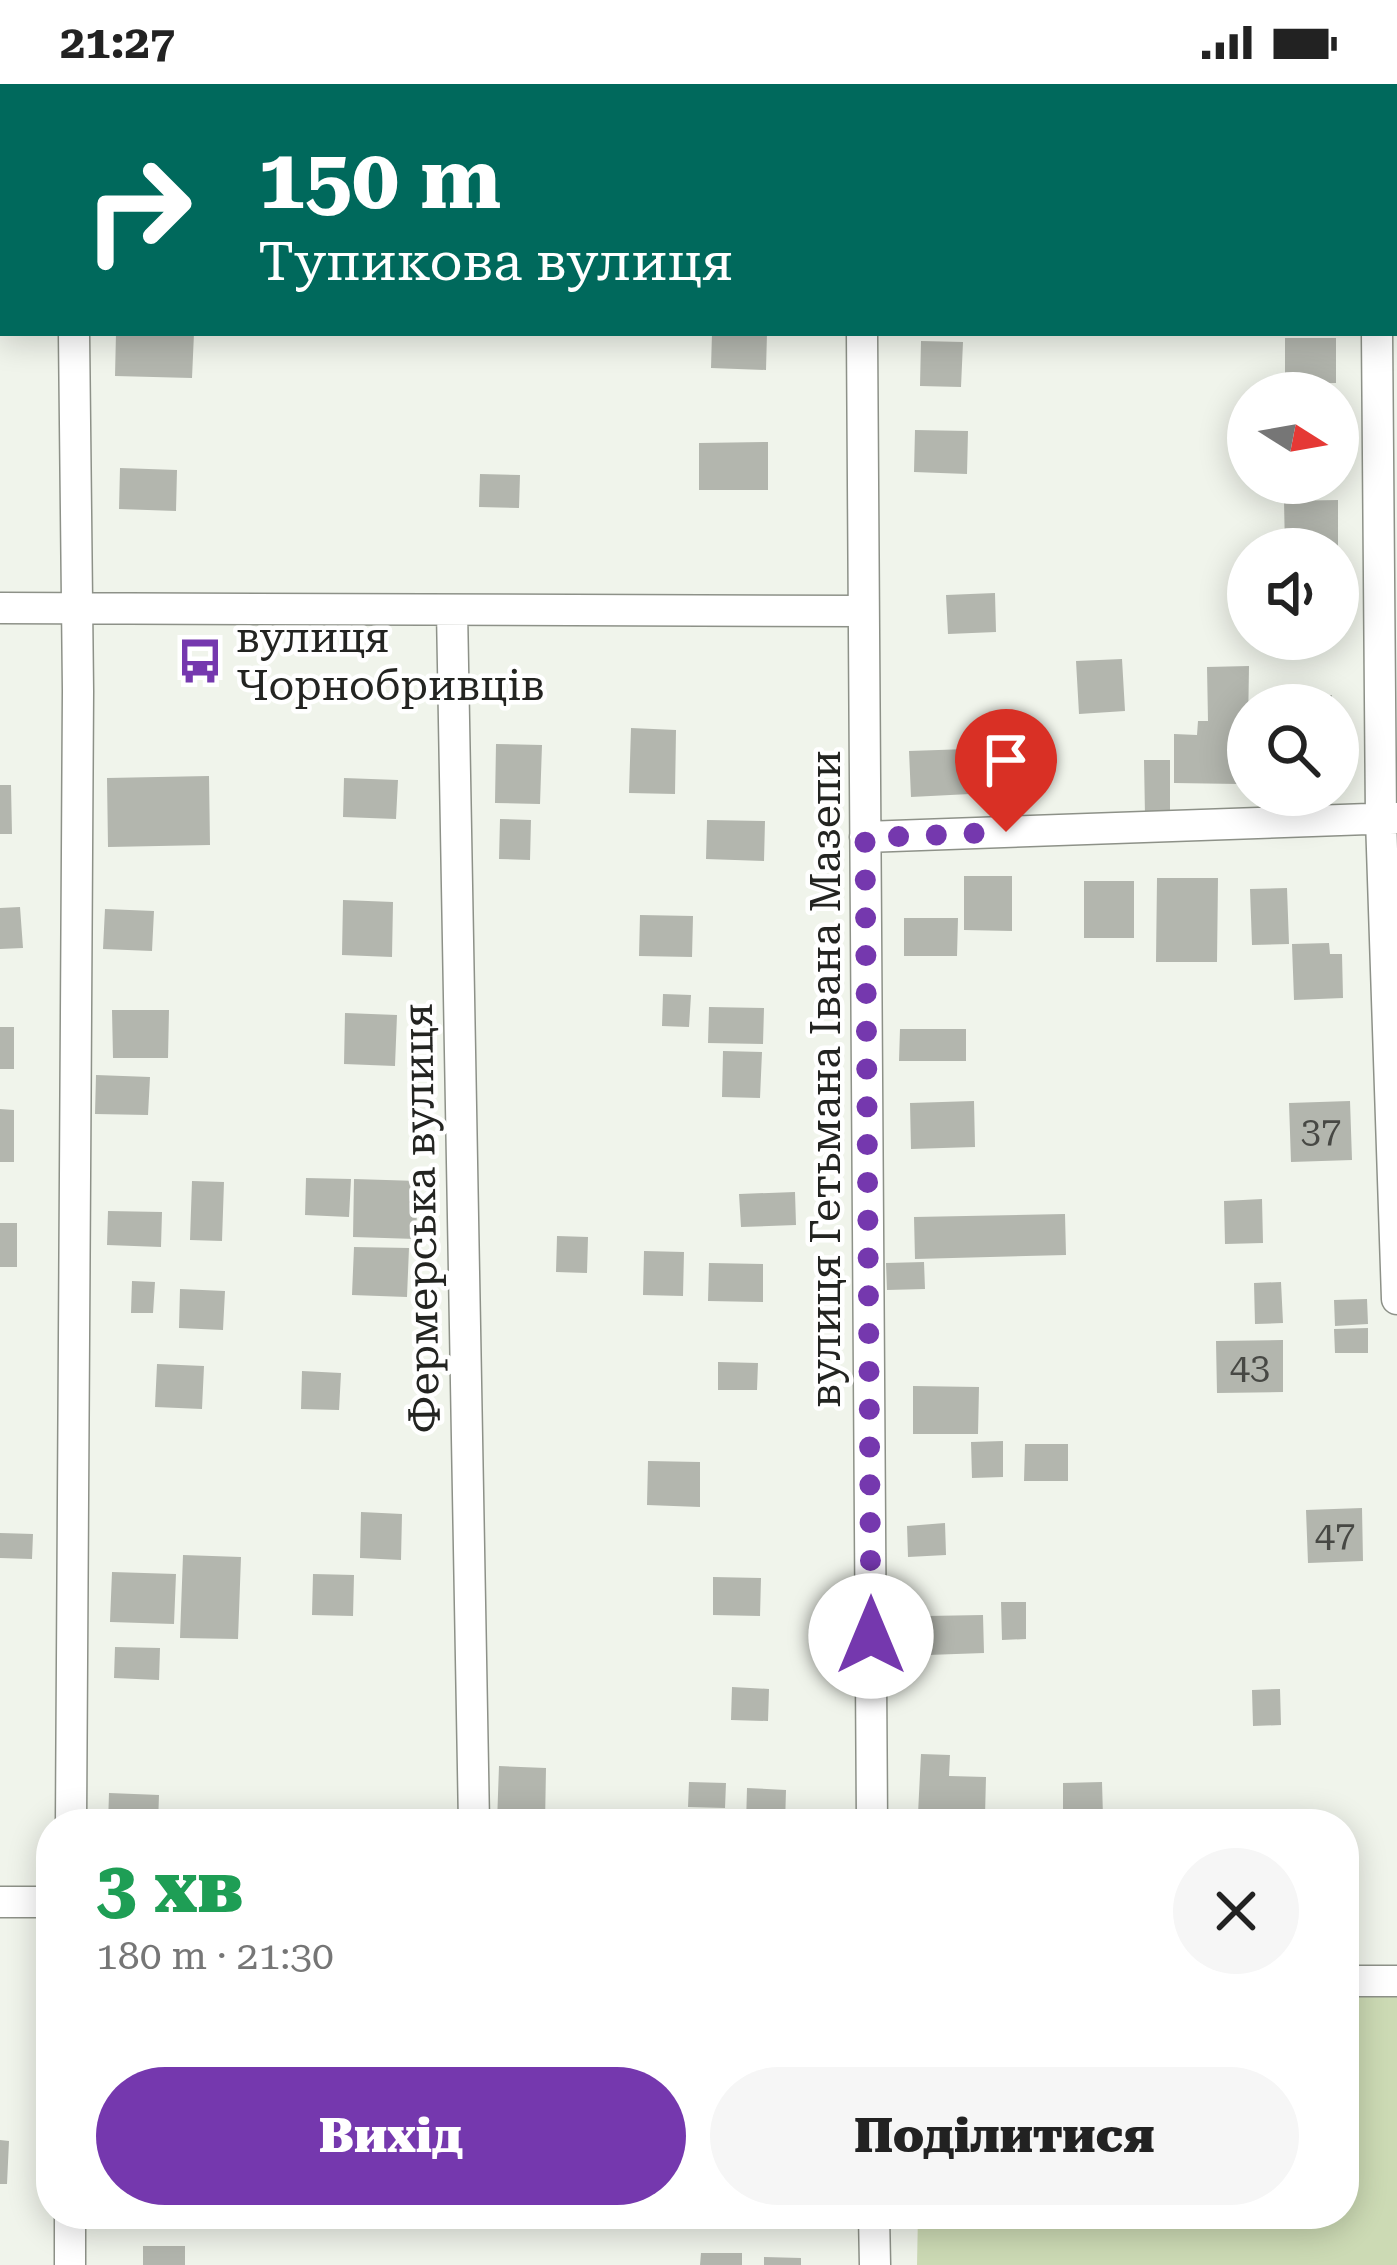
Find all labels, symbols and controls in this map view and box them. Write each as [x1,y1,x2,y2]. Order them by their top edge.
text: 21:27 [60,16,175,69]
text: 150 m [258,130,501,228]
icon: right [60,132,216,288]
text: Тупикова вулиця [258,230,733,293]
north arrow [1227,372,1359,504]
map controls [1227,372,1359,816]
button: sound [1227,528,1359,660]
place label: вулиця Чорнобривців [236,613,545,710]
bus stop icon: вулиця Чорнобривців [175,636,225,686]
button: search [1227,684,1359,816]
pin [955,709,1057,832]
icon: arrive [973,727,1039,793]
street label: вулиця Гетьмана Івана Мазепи [801,750,850,1408]
street label: Фермерська вулиця [393,1003,449,1433]
house number: 37 [1301,1110,1341,1152]
house number: 43 [1230,1346,1270,1388]
house number: 47 [1315,1514,1355,1556]
position arrow [808,1573,934,1699]
text: 3 хв [96,1845,243,1930]
button: close [1173,1848,1299,1974]
text: 180 m · 21:30 [96,1933,334,1979]
button: Вихід [96,2067,686,2205]
button: Поділитися [710,2067,1299,2205]

